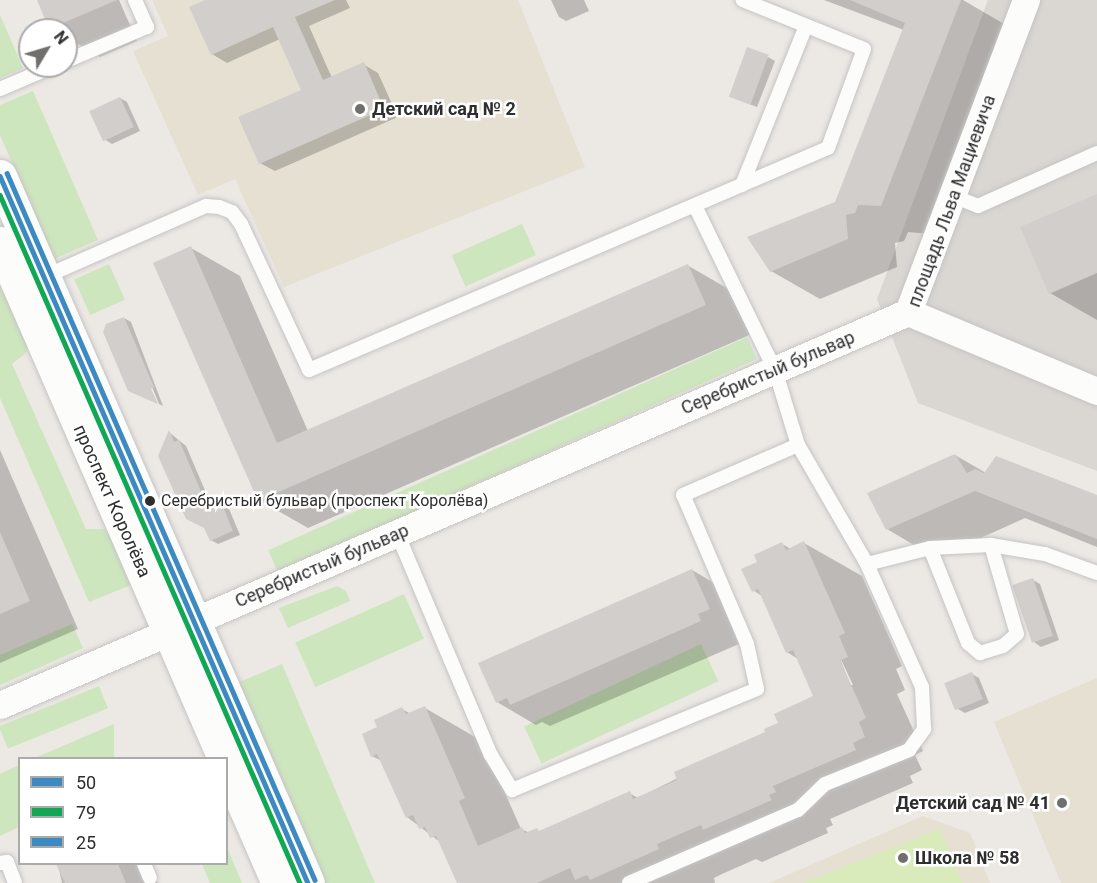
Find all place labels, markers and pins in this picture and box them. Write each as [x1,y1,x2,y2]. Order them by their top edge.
place label: Детский сад № 2 [372,98,516,120]
marker: Детский сад № 2 [353,102,367,116]
place label: Серебристый бульвар (проспект Королёва) [161,491,488,511]
marker: Серебристый бульвар (проспект Королёва) [144,495,156,507]
place label: Детский сад № 41 [896,792,1050,814]
marker: Детский сад № 41 [1055,796,1069,810]
place label: Школа № 58 [915,847,1020,869]
marker: Школа № 58 [896,851,910,865]

